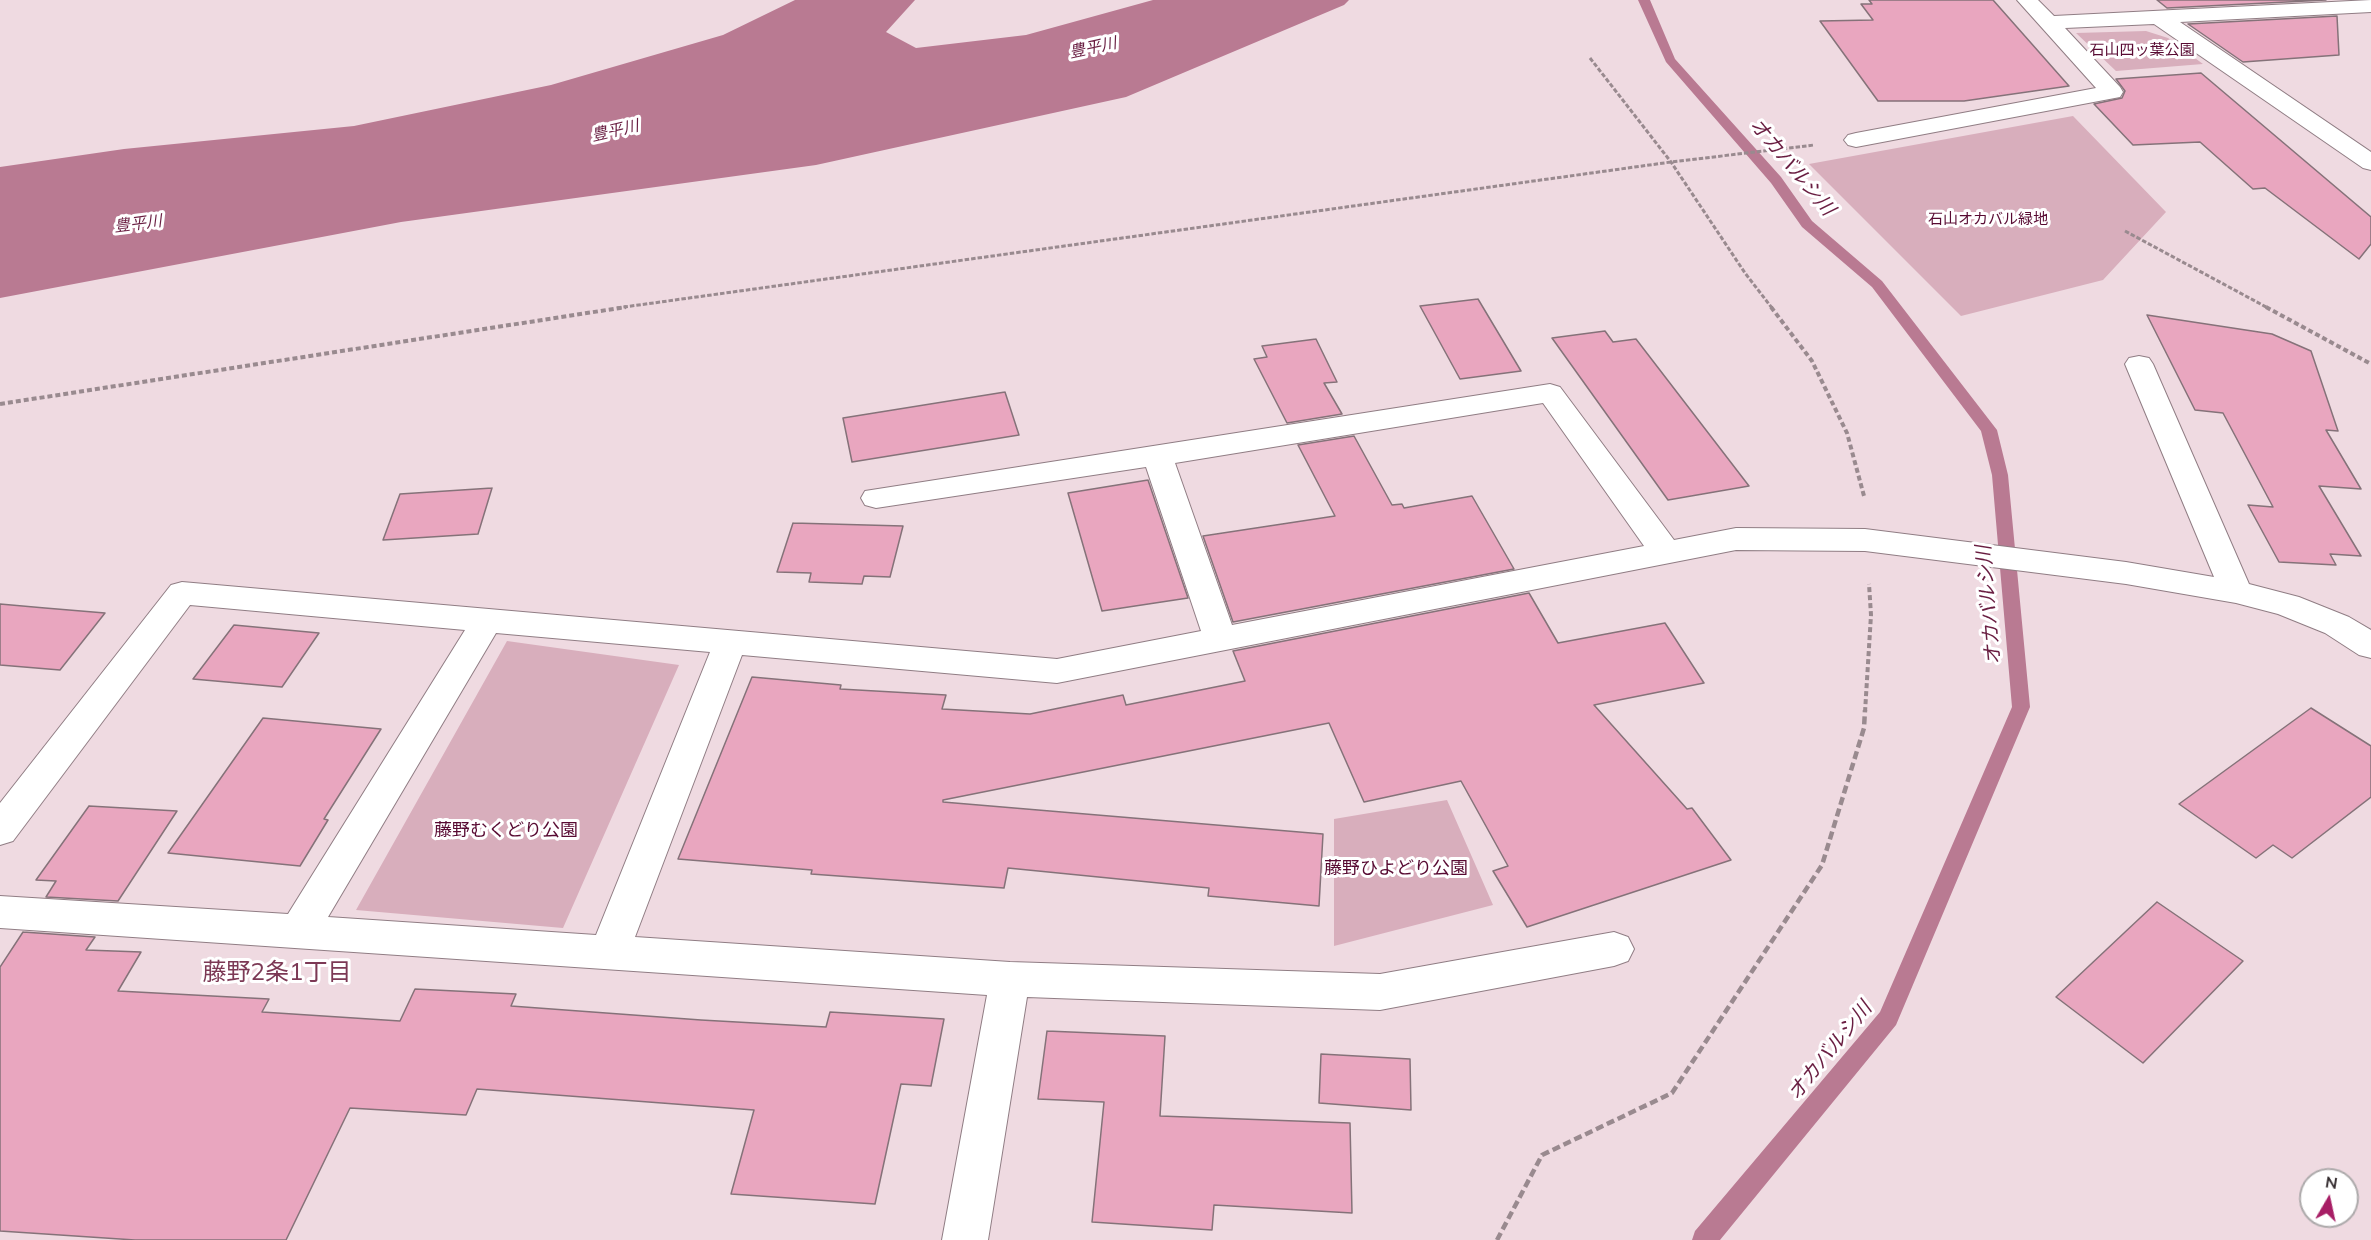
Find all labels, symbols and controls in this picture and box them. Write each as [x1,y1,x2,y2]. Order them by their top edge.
water label: 豊平川 [1068,34,1118,62]
park label: 石山四ッ葉公園 [2090,41,2194,59]
water label: オカバルシ川 [1744,113,1840,221]
water label: 豊平川 [589,116,641,146]
park label: 石山オカバル緑地 [1928,210,2048,228]
water label: 豊平川 [113,212,163,236]
water label: オカバルシ川 [1972,544,2006,666]
park label: 藤野むくどり公園 [434,820,578,842]
park label: 藤野ひよどり公園 [1324,858,1468,880]
district label: 藤野2条1丁目 [203,959,351,987]
water label: オカバルシ川 [1783,997,1877,1105]
north arrow [2299,1168,2359,1228]
text: N [2324,1171,2339,1193]

